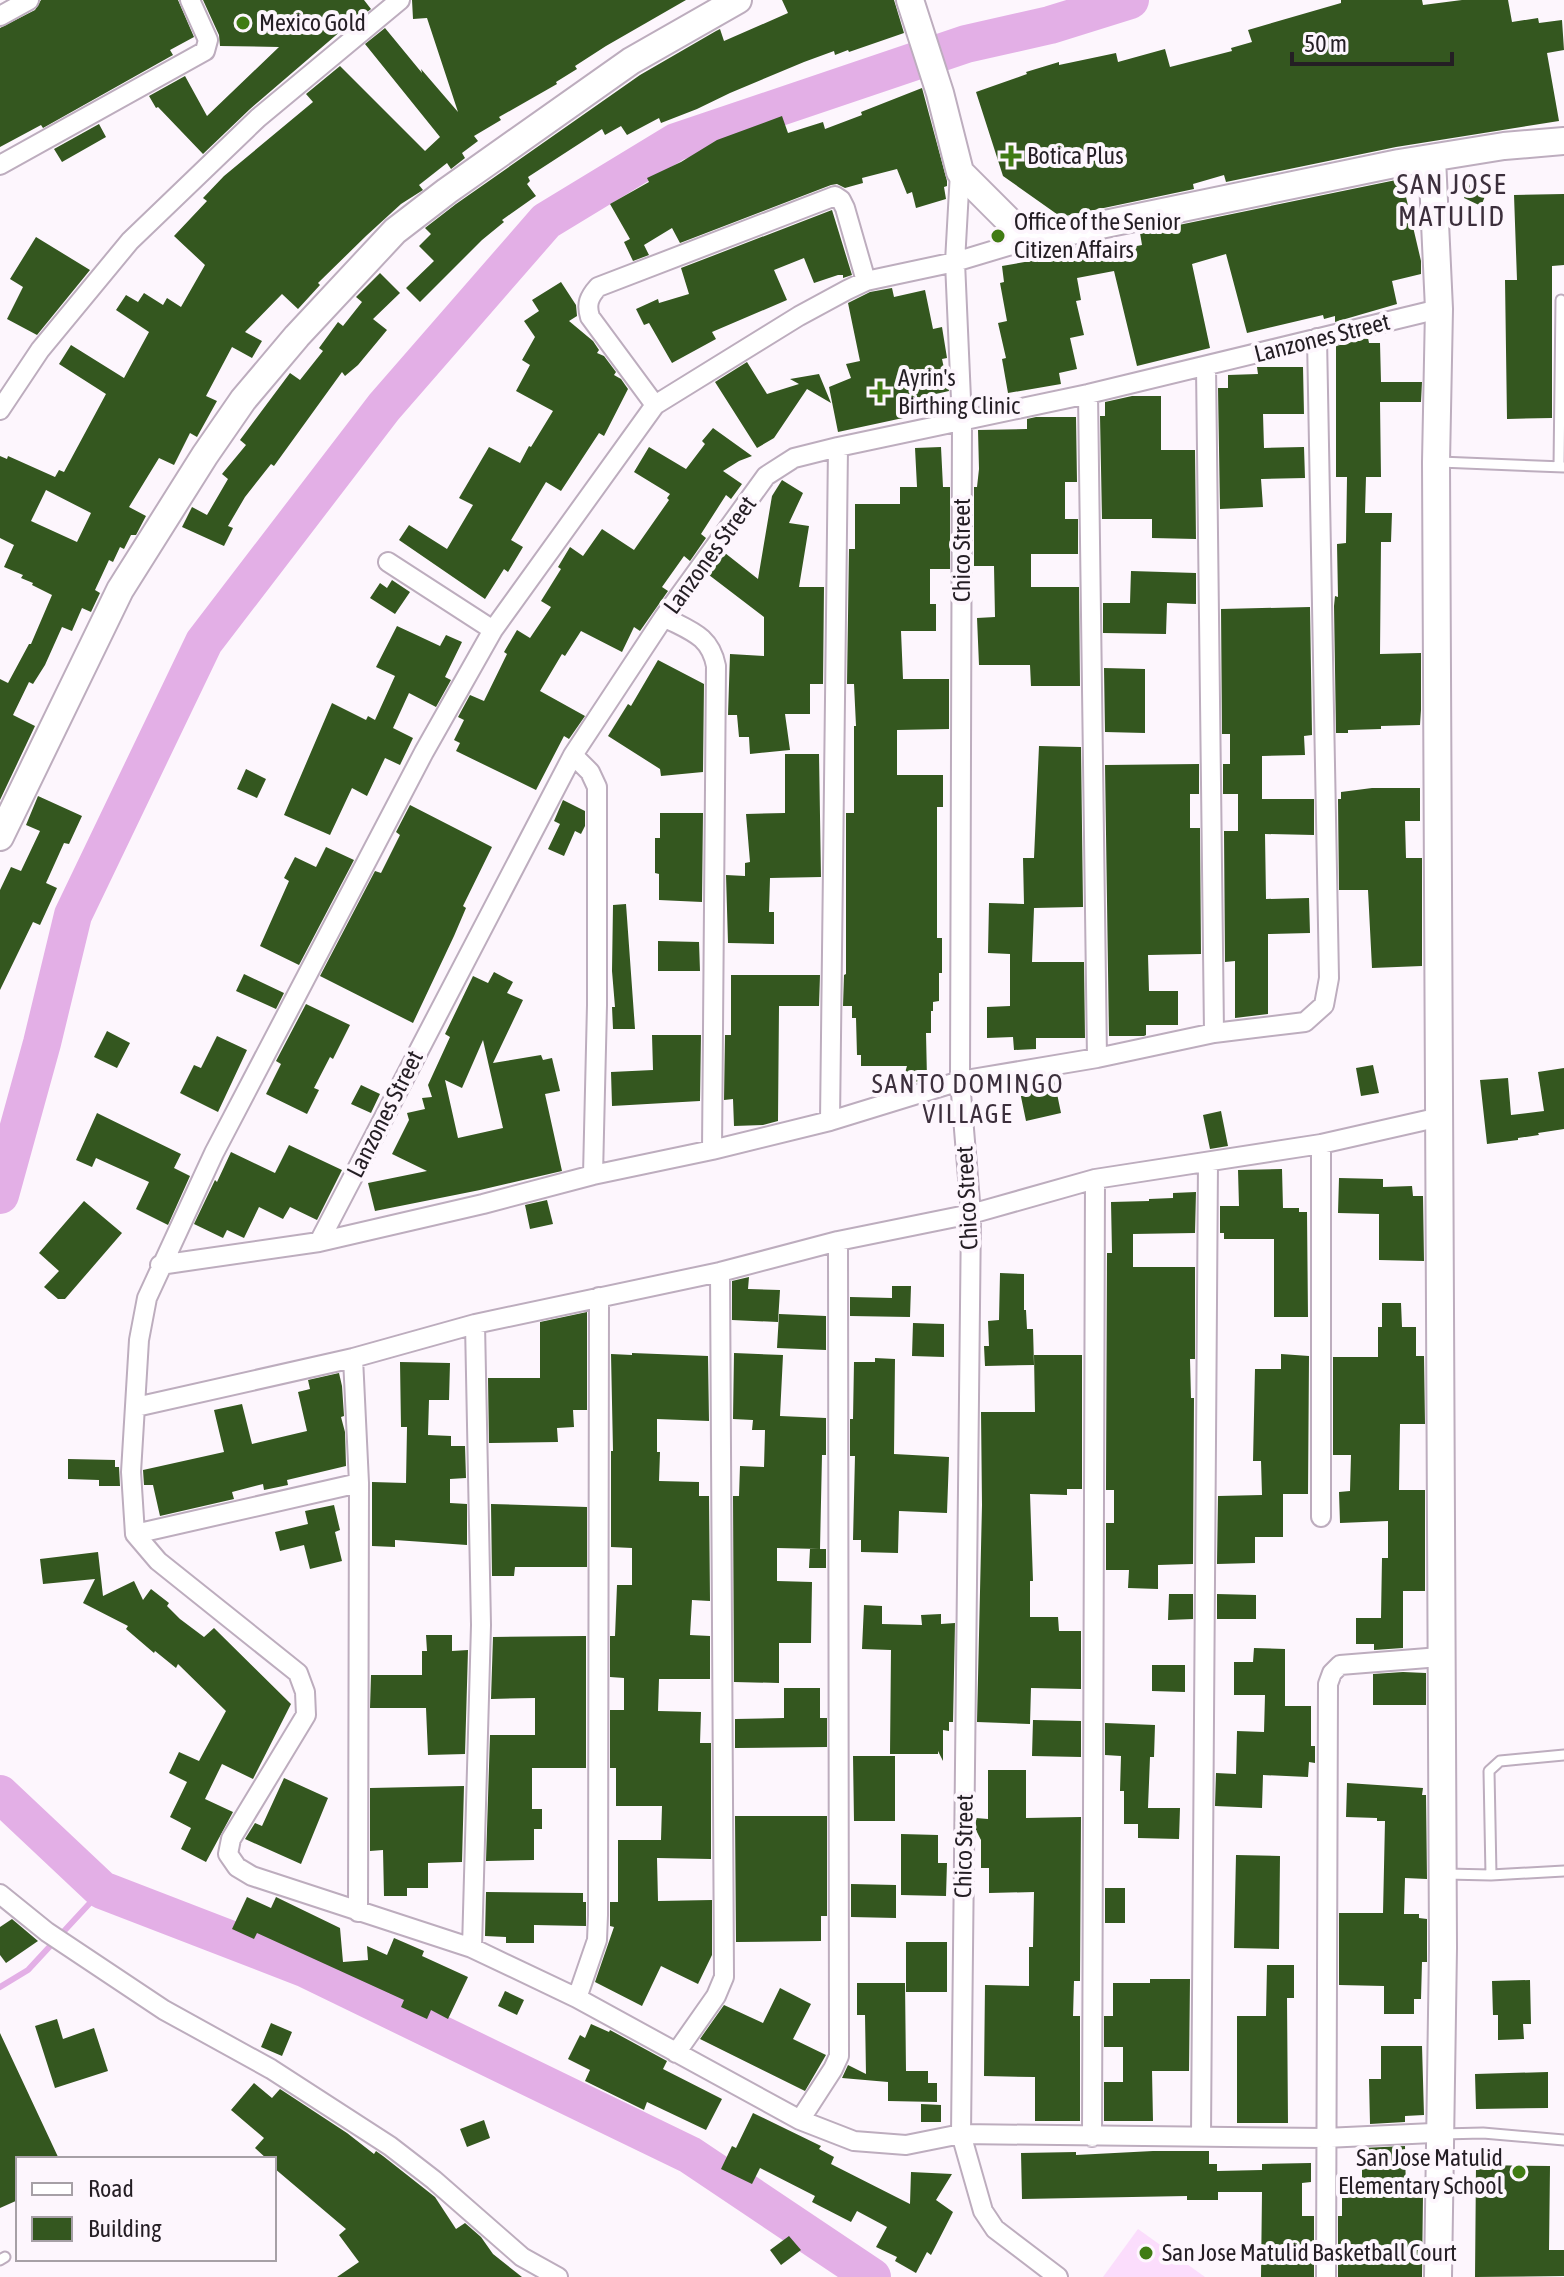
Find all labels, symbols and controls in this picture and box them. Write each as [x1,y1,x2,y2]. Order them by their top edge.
place label: Mexico Gold [259,9,366,36]
marker: Mexico Gold [234,14,252,32]
scale bar [1292,16,1452,66]
text: 50 m [1304,30,1347,57]
place label: Botica Plus [1027,142,1124,169]
marker: Botica Plus [1002,147,1020,165]
district label: SAN JOSE MATULID [1397,168,1507,232]
place label: Office of the Senior Citizen Affairs [1014,208,1181,263]
marker: Office of the Senior Citizen Affairs [989,227,1007,245]
street label: Lanzones Street [1251,308,1393,367]
place label: Ayrin's Birthing Clinic [898,364,1020,419]
marker: Ayrin's Birthing Clinic [869,381,891,403]
street label: Lanzones Street [658,491,761,619]
street label: Chico Street [948,498,975,602]
street label: Lanzones Street [341,1046,428,1182]
district label: SANTO DOMINGO VILLAGE [872,1069,1064,1129]
street label: Chico Street [950,1145,983,1251]
street label: Chico Street [949,1794,978,1898]
place label: San Jose Matulid Elementary School [1338,2144,1504,2199]
legend [16,2157,276,2261]
marker: San Jose Matulid Elementary School [1510,2163,1528,2181]
text: Road [88,2175,134,2202]
text: Building [88,2215,162,2242]
place label: San Jose Matulid Basketball Court [1162,2239,1457,2266]
marker: San Jose Matulid Basketball Court [1137,2244,1155,2262]

